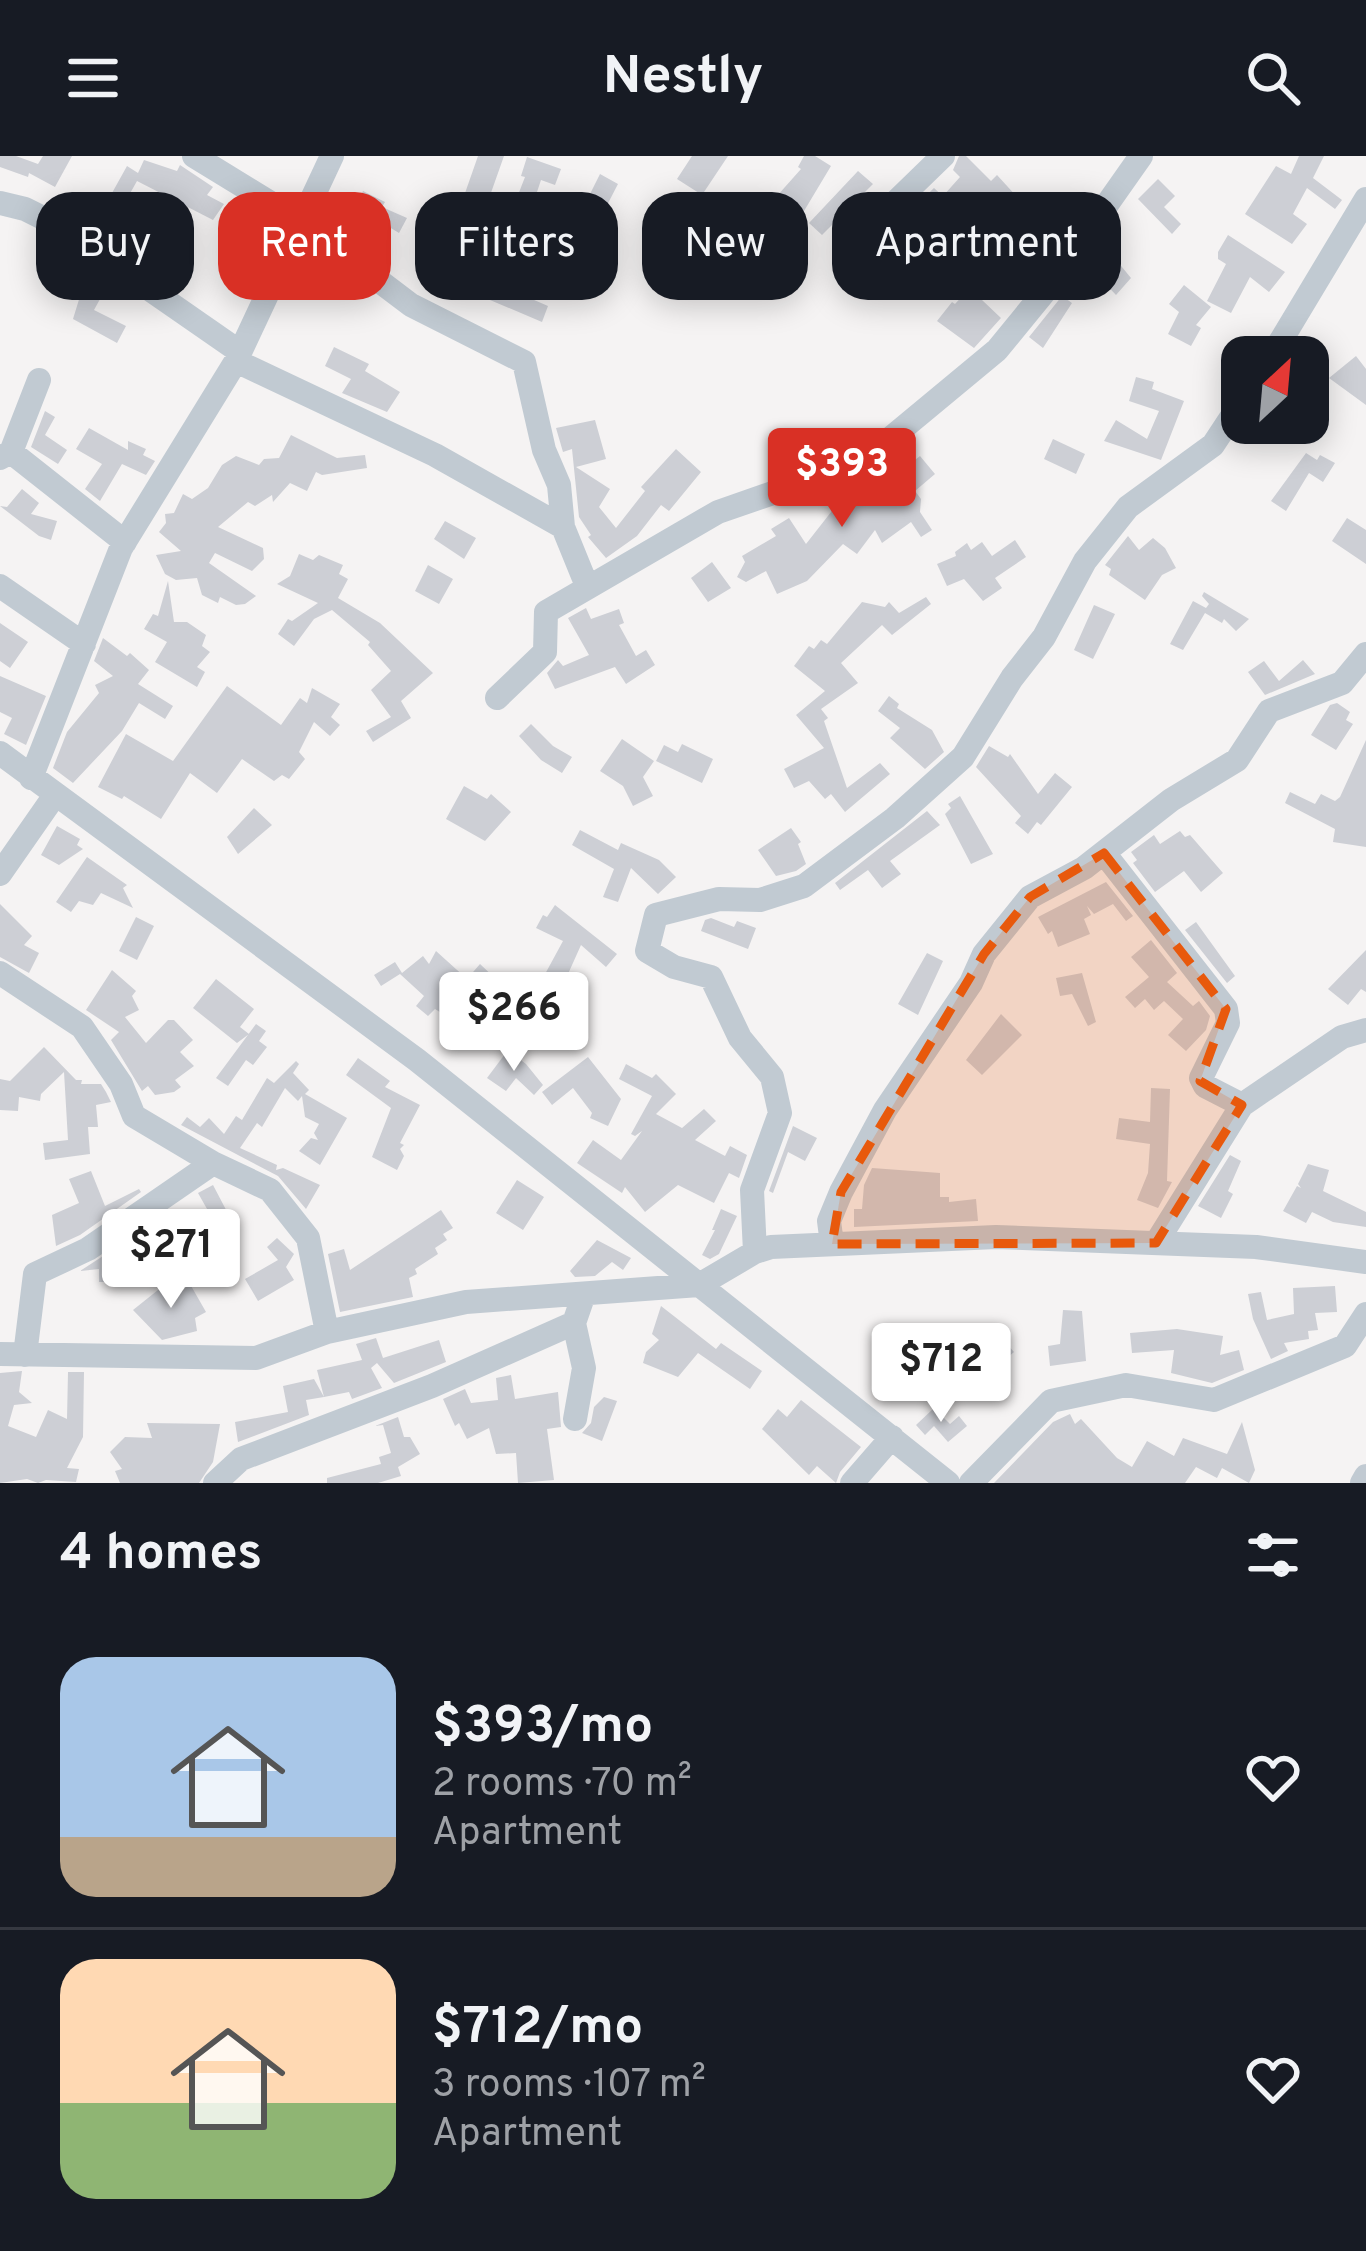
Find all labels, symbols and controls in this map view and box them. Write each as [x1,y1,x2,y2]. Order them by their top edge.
text: Nestly [603,44,763,113]
icon: menu [60,45,126,111]
icon: search [1240,45,1306,111]
chip: Buy [36,192,194,300]
chip: Rent [218,192,391,300]
chip: Filters [415,192,618,300]
chip: New [642,192,808,300]
chip: Apartment [832,192,1121,300]
north arrow [1221,336,1329,444]
map controls [1221,336,1329,444]
pin: $393 [771,428,913,530]
text: $393 [795,442,889,491]
pin: $266 [443,972,585,1074]
text: $266 [466,986,562,1035]
pin: $271 [100,1209,242,1311]
text: $271 [129,1223,213,1272]
pin: $712 [870,1323,1012,1425]
text: $712 [899,1337,983,1386]
icon: filters [1240,1522,1306,1588]
text: 4 homes [60,1523,262,1588]
text: $393/mo [432,1696,653,1761]
icon: home [156,1705,300,1849]
icon: heart [1240,1744,1306,1810]
text: 2 rooms · 70 m² [432,1761,692,1810]
text: Apartment [432,1810,622,1859]
text: $712/mo [432,1997,643,2062]
icon: home [156,2007,300,2151]
icon: heart [1240,2046,1306,2112]
text: 3 rooms · 107 m² [432,2062,706,2111]
text: Apartment [432,2111,622,2160]

